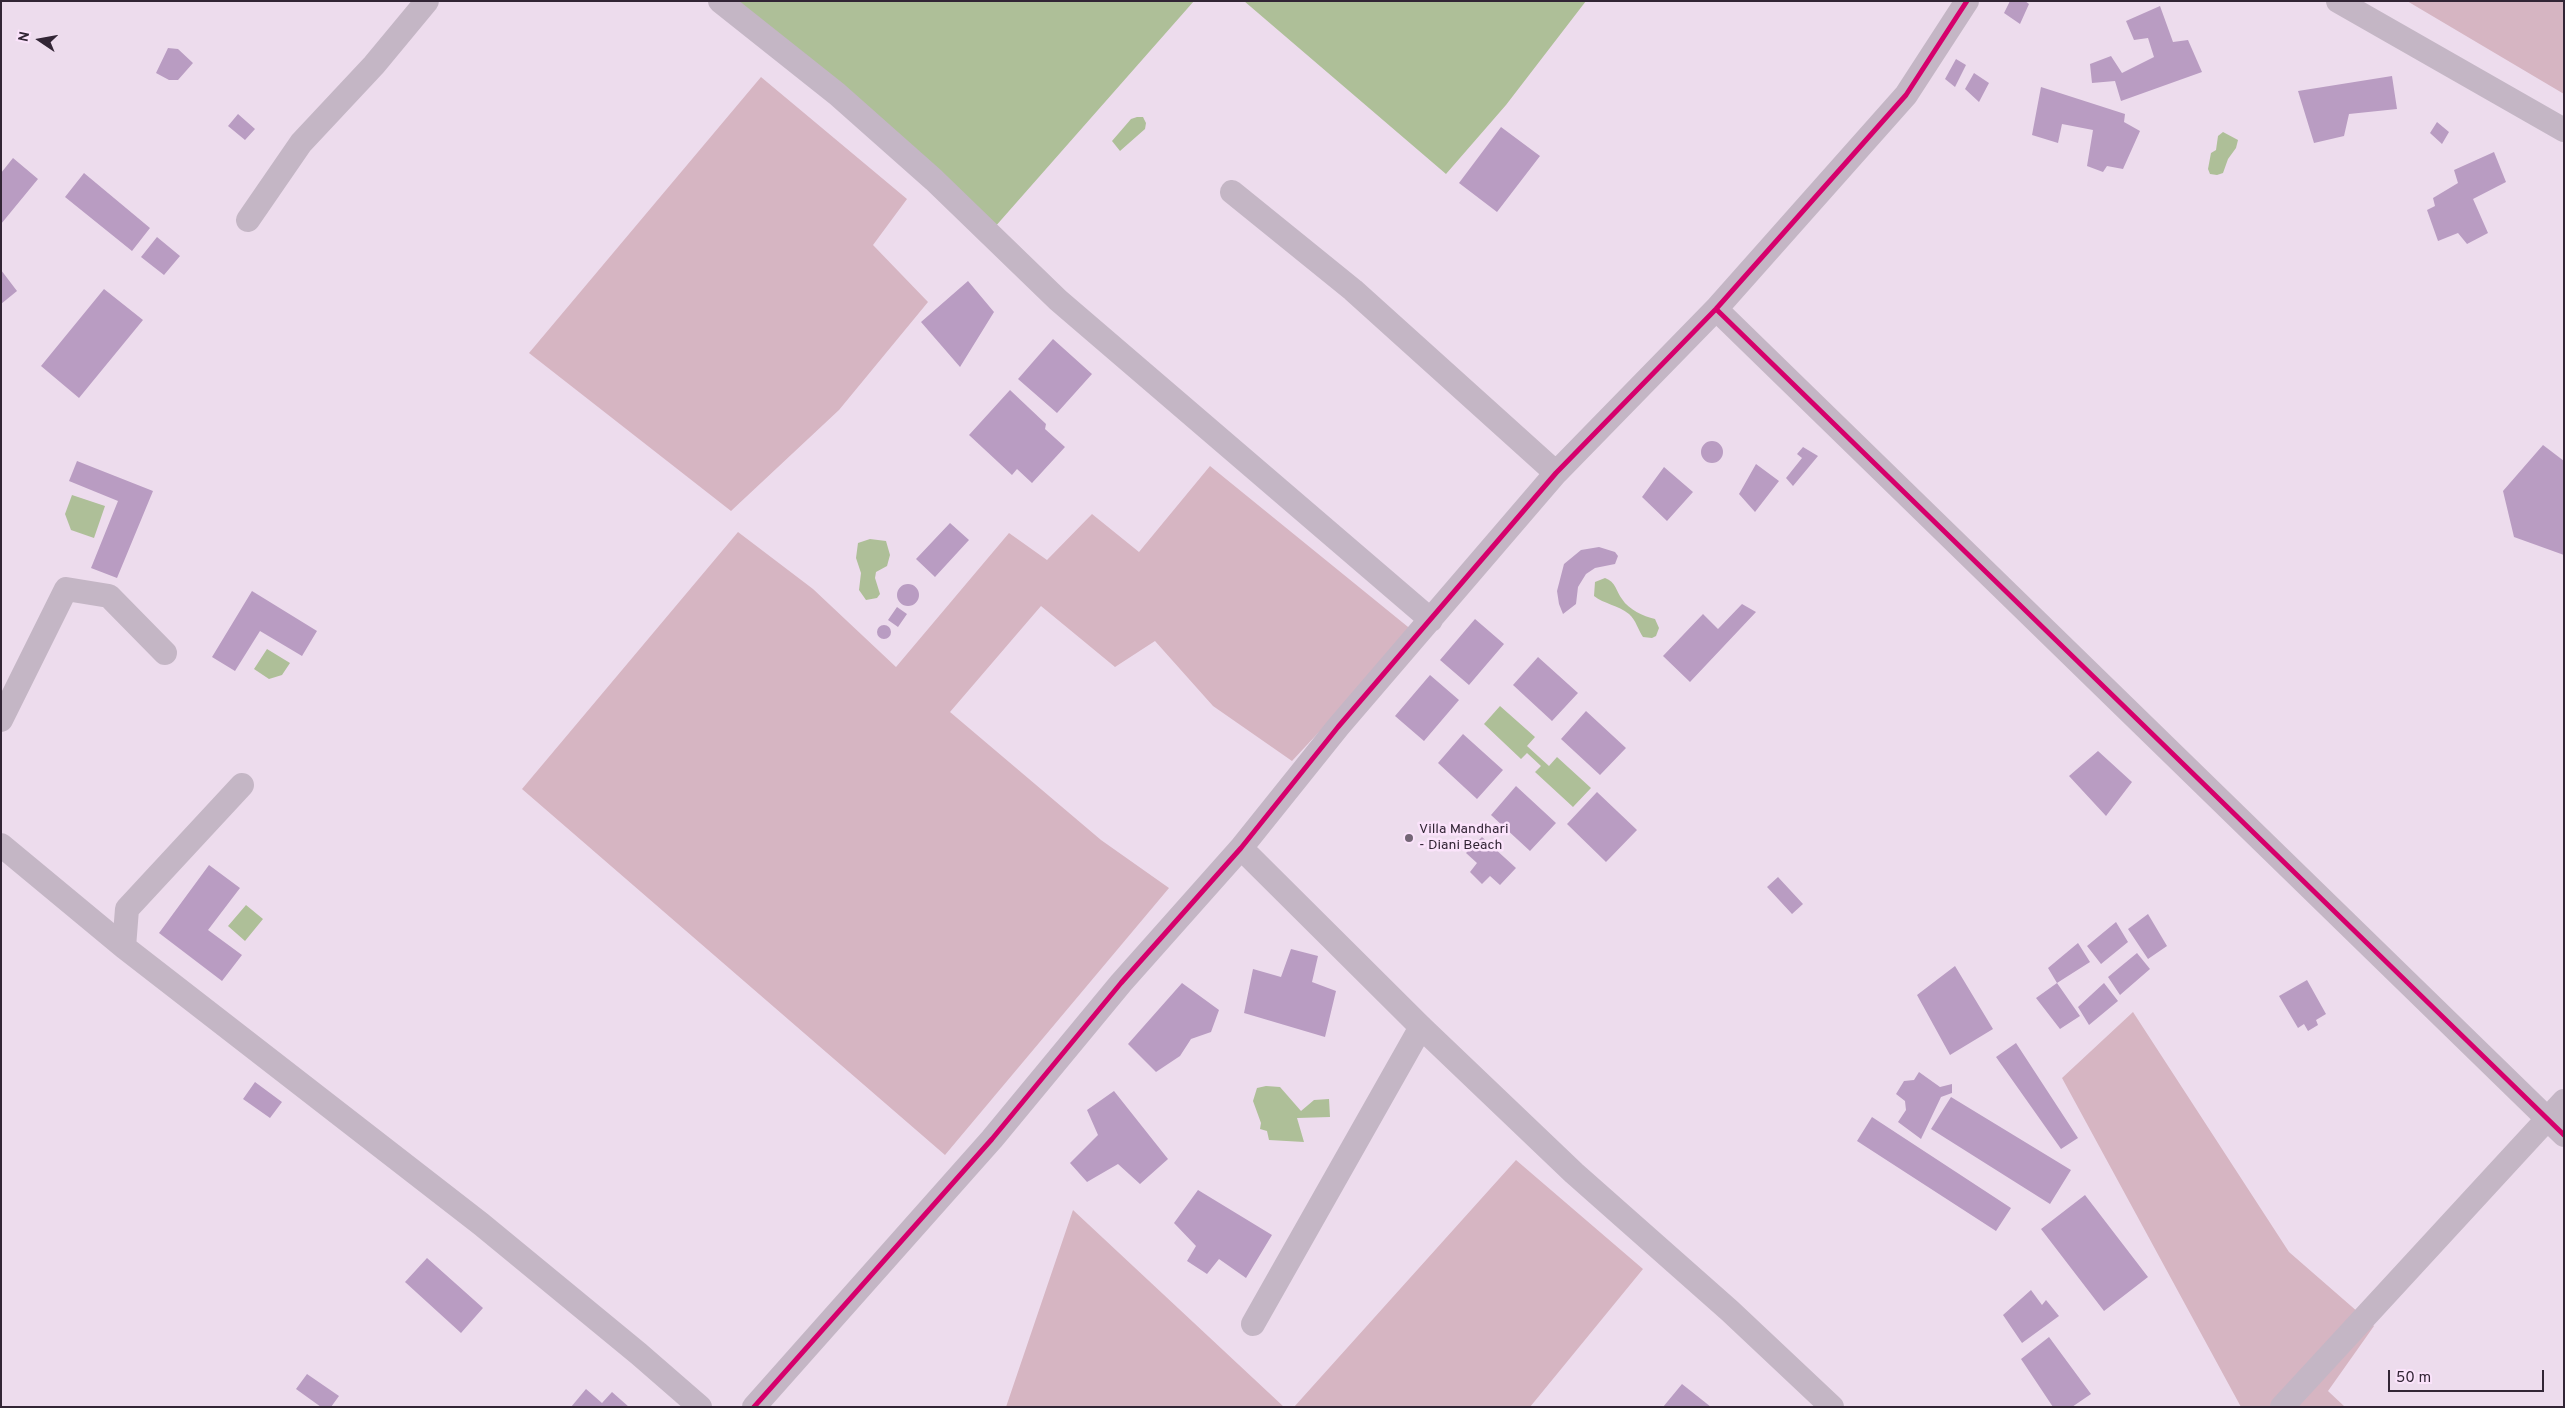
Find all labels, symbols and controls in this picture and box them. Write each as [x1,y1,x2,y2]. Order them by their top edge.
north arrow [15,15,65,65]
text: N [15,30,34,43]
place label: Villa Mandhari - Diani Beach [1419,822,1508,854]
marker: Villa Mandhari - Diani Beach [1403,832,1415,844]
scale bar [2390,1360,2546,1392]
text: 50 m [2396,1369,2431,1388]

